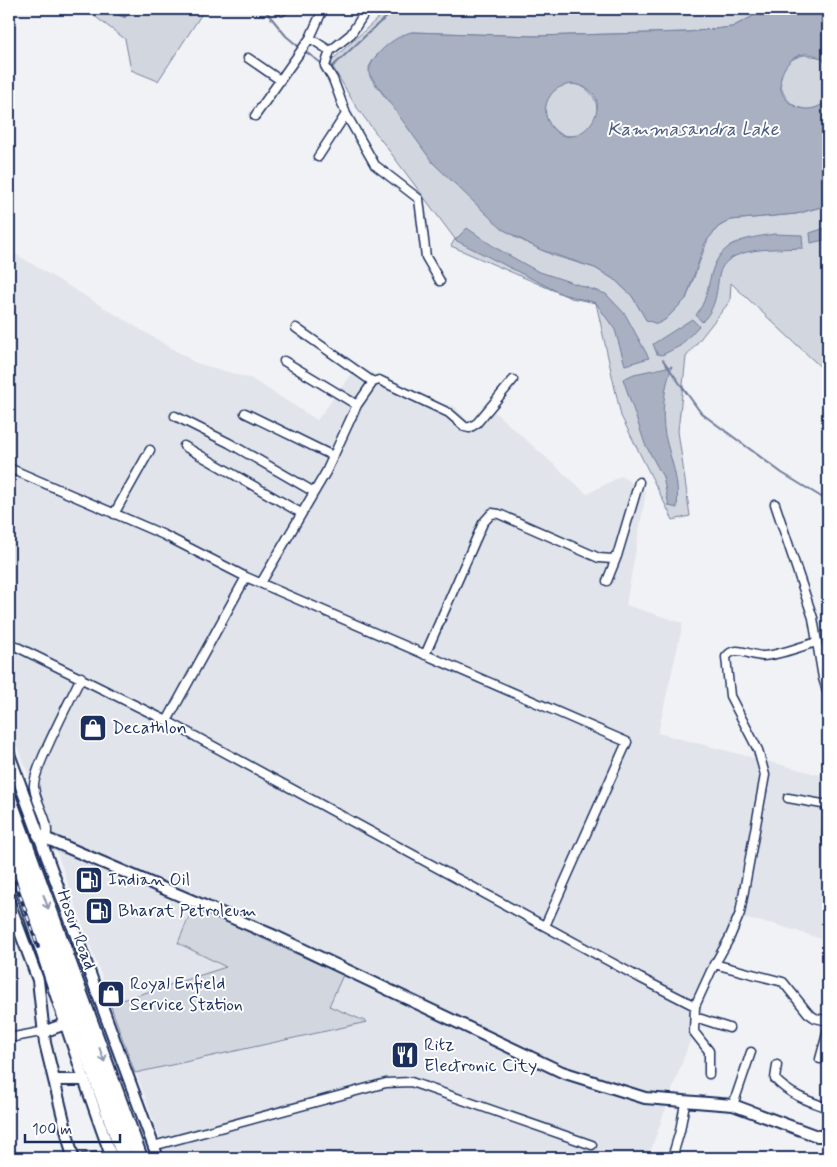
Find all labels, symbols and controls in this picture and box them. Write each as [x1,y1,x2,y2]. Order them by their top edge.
water label: Kammasandra Lake [607,117,780,142]
shop icon: Decathlon [78,713,108,743]
place label: Decathlon [112,716,187,740]
fuel station icon: Indian Oil [74,865,104,895]
place label: Indian Oil [108,868,190,892]
street label: Hosur Road [50,887,102,973]
one-way arrow [42,894,51,909]
fuel station icon: Bharat Petroleum [84,896,114,926]
place label: Bharat Petroleum [118,899,257,923]
place label: Royal Enfield Service Station [130,972,243,1017]
shop icon: Royal Enfield Service Station [96,979,126,1009]
place label: Ritz Electronic City [424,1033,537,1078]
restaurant icon: Ritz Electronic City [390,1040,420,1070]
one-way arrow [98,1046,107,1062]
scale bar [25,1112,120,1144]
text: 100 m [32,1120,72,1140]

